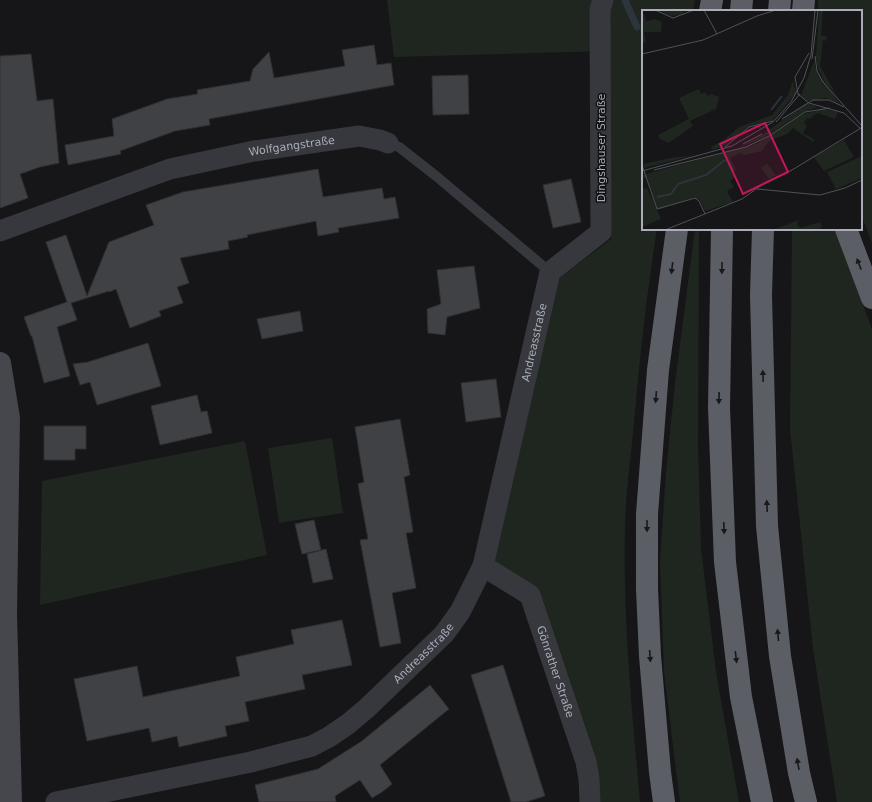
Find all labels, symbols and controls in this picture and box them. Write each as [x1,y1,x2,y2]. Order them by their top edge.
inset map [642,10,862,230]
street label: Dingshauser Straße [595,93,608,202]
street label: Wolfgangstraße [248,133,336,158]
one-way arrow [855,257,861,269]
one-way arrow [669,262,675,274]
one-way arrow [719,262,725,275]
street label: Andreasstraße [519,302,549,383]
one-way arrow [760,369,766,382]
one-way arrow [652,391,659,403]
one-way arrow [716,392,722,405]
one-way arrow [764,499,770,512]
one-way arrow [644,520,650,533]
one-way arrow [720,522,727,534]
street label: Andreasstraße [390,620,456,686]
street label: Gönrather Straße [534,624,577,719]
one-way arrow [775,629,781,642]
one-way arrow [647,650,653,663]
one-way arrow [733,651,740,663]
one-way arrow [795,758,801,770]

